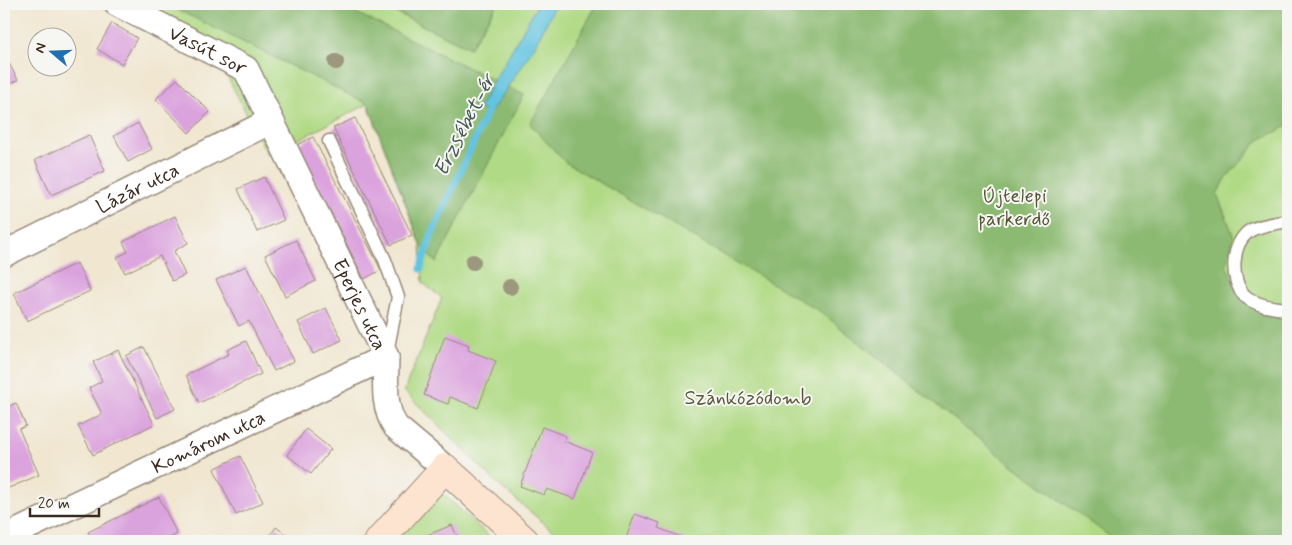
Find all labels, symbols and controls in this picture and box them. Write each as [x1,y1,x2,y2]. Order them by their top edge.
street label: Vasút sor [164,20,252,82]
north arrow [28,28,78,78]
text: N [31,41,51,55]
water label: Erzsébet-ér [427,68,503,181]
street label: Lázár utca [92,157,184,221]
park label: Újtelepi parkerdő [978,183,1050,233]
street label: Eperjes utca [325,254,393,355]
park label: Szánkózódomb [684,385,812,412]
street label: Komárom utca [148,404,270,481]
scale bar [30,485,99,517]
text: 20 m [38,494,70,514]

